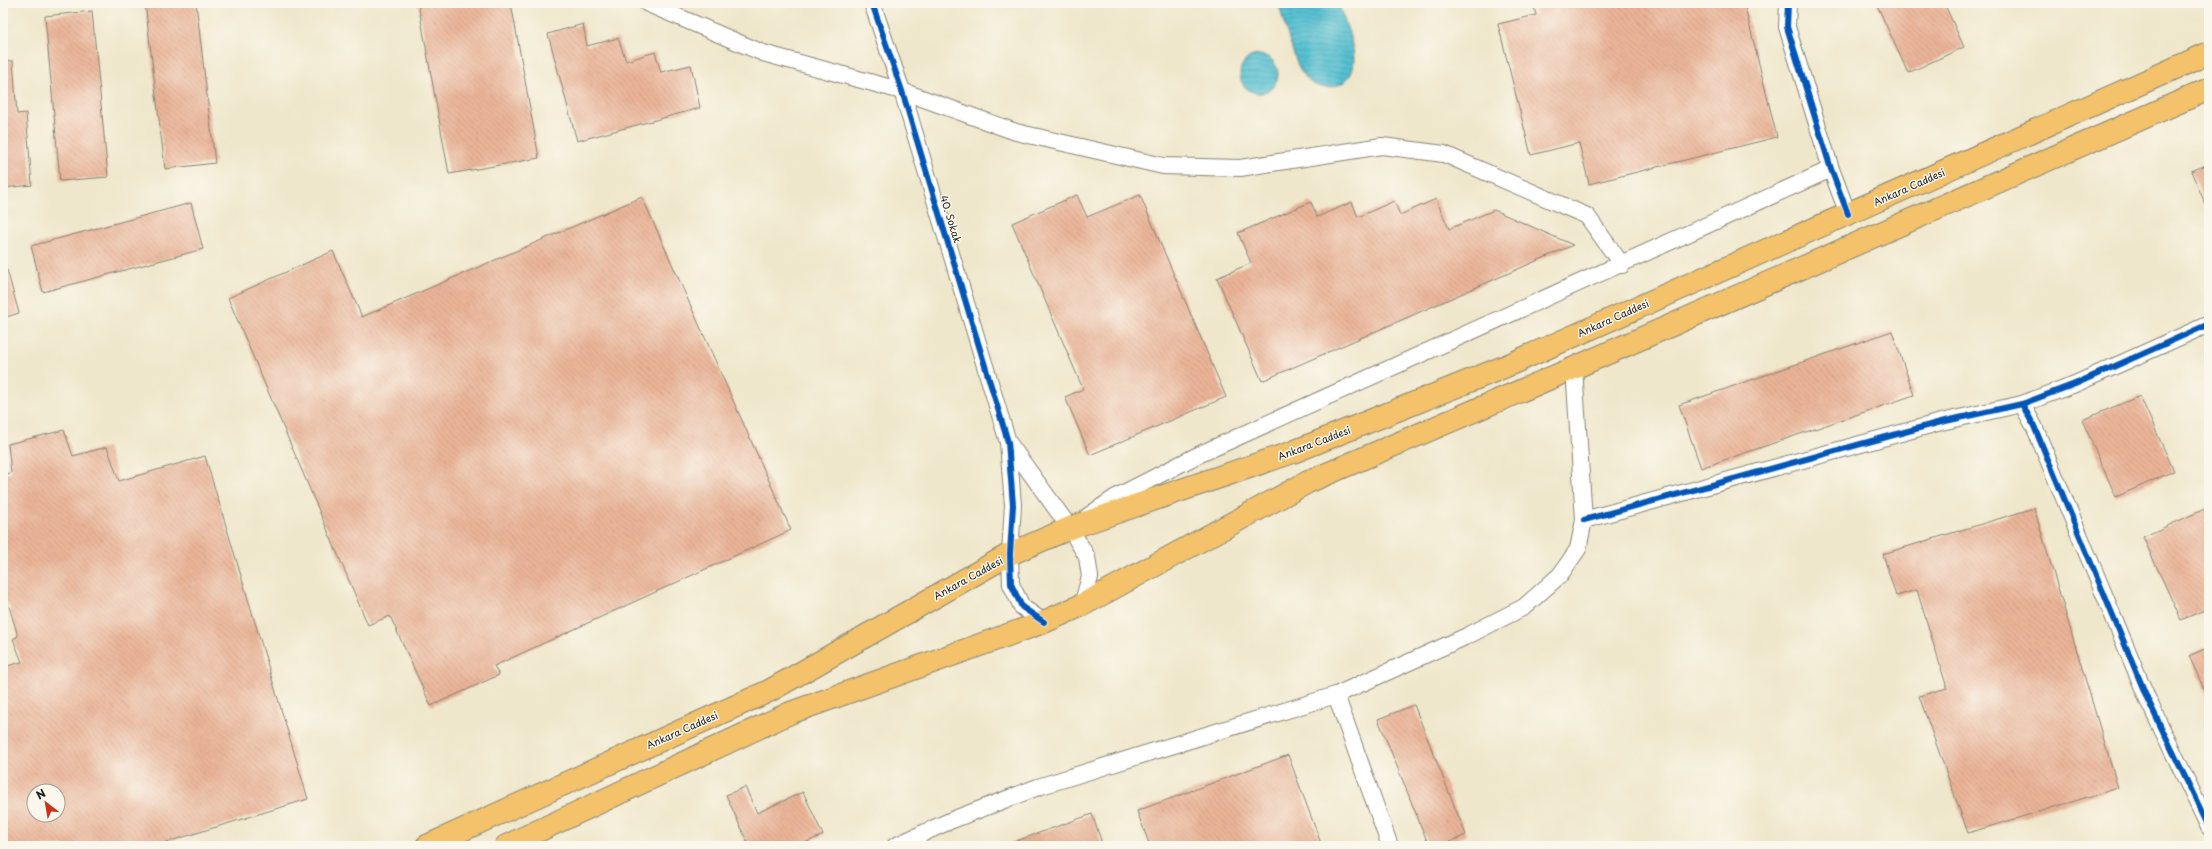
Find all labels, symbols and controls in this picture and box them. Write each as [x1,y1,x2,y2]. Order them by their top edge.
street label: Ankara Caddesi [1871,164,1947,209]
street label: 40. Sokak [937,193,966,245]
street label: Ankara Caddesi [1575,295,1651,340]
street label: Ankara Caddesi [1275,422,1353,463]
street label: Ankara Caddesi [930,552,1005,603]
street label: Ankara Caddesi [644,707,720,752]
north arrow [26,783,66,823]
text: N [32,784,49,804]

